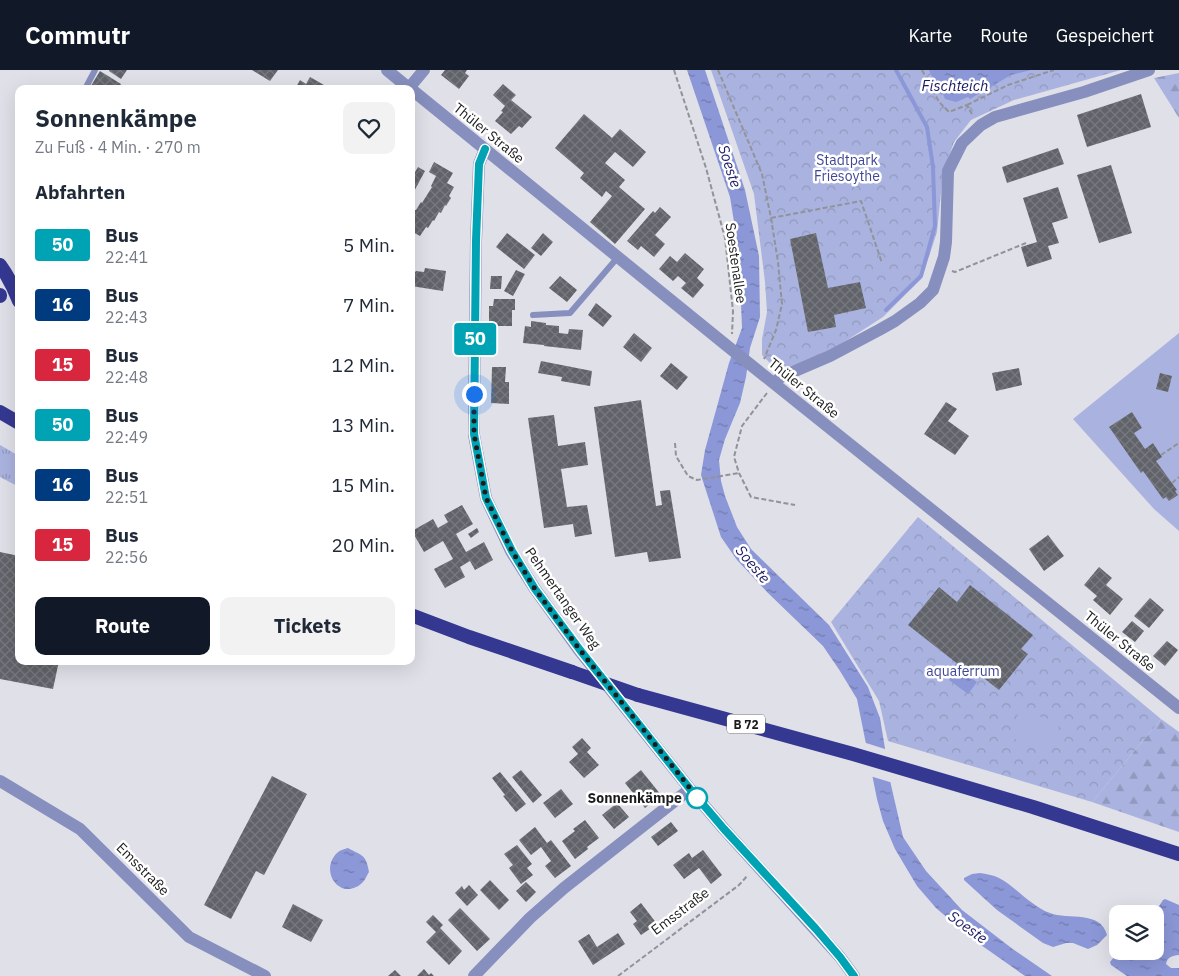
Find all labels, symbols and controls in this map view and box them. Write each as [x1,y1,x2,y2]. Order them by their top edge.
text: Commutr [25,19,130,51]
text: Karte [909,24,952,47]
text: Route [980,24,1028,47]
text: Gespeichert [1056,24,1154,47]
water label: Fischteich [921,76,989,95]
street label: Thüler Straße [450,99,528,167]
text: Sonnenkämpe [35,102,197,134]
button: heart [343,102,395,154]
text: Zu Fuß · 4 Min. · 270 m [35,137,201,157]
water label: Soeste [714,142,746,190]
park label: Stadtpark Friesoythe [814,151,880,185]
text: Abfahrten [35,180,125,204]
street label: Soestenallee [721,222,751,305]
text: Bus [105,223,139,247]
text: 50 [52,233,73,256]
text: 5 Min. [343,233,395,257]
text: 22:41 [105,247,148,267]
text: Bus [105,283,139,307]
text: 16 [52,293,73,316]
text: 7 Min. [343,293,395,317]
text: 22:43 [105,307,148,327]
line badge: 50 [452,323,498,355]
text: 50 [464,327,486,350]
text: Bus [105,343,139,367]
text: 15 [52,353,73,376]
text: 12 Min. [332,353,395,377]
street label: Thüler Straße [765,354,843,422]
text: 22:48 [105,367,148,387]
your location [462,382,487,407]
text: Bus [105,403,139,427]
text: 50 [52,413,73,436]
text: 13 Min. [332,413,395,437]
text: 22:49 [105,427,148,447]
text: Bus [105,463,139,487]
text: 16 [52,473,73,496]
text: 15 Min. [332,473,395,497]
text: 22:51 [105,487,148,507]
text: Bus [105,523,139,547]
text: 15 [52,533,73,556]
text: 20 Min. [332,533,395,557]
water label: Soeste [732,541,775,587]
street label: Pehmertanger Weg [521,544,605,653]
text: 22:56 [105,547,148,567]
button: Route [35,597,210,655]
button: Tickets [220,597,395,655]
street label: Thüler Straße [1081,607,1159,675]
park label: aquaferrum [926,662,1000,680]
road number: B 72 [727,714,765,734]
marker: Sonnenkämpe [686,787,708,809]
place label: Sonnenkämpe [588,789,682,807]
street label: Emsstraße [113,839,174,900]
street label: Emsstraße [647,883,713,939]
map controls [1109,905,1164,960]
button: layers [1109,905,1164,960]
water label: Soeste [945,906,992,948]

